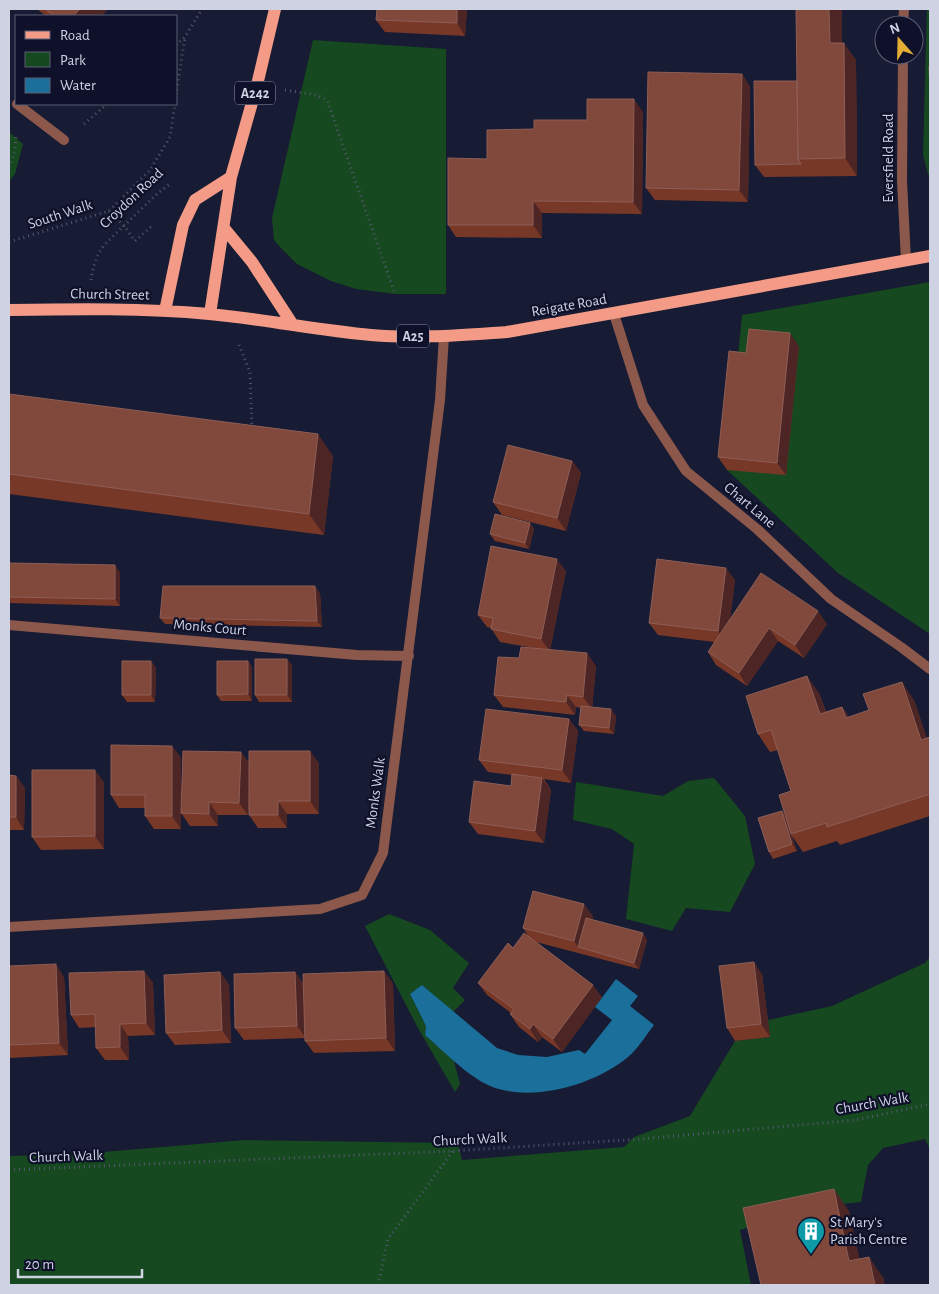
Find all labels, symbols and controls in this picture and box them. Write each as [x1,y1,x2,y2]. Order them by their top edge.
legend [15,15,178,105]
north arrow [874,15,924,65]
text: N [888,20,902,37]
text: Road [60,28,90,43]
text: Park [60,53,86,68]
text: Water [60,78,96,93]
road number: A242 [235,82,275,105]
street label: Eversfield Road [881,113,896,203]
street label: Croydon Road [97,165,166,231]
street label: South Walk [26,197,94,232]
street label: Church Street [70,286,150,303]
street label: Reigate Road [530,291,608,319]
road number: A25 [397,324,429,348]
street label: Chart Lane [721,480,778,531]
street label: Monks Court [173,617,247,638]
street label: Monks Walk [363,757,388,829]
street label: Church Walk [834,1090,910,1117]
street label: Church Walk [433,1130,508,1149]
street label: Church Walk [29,1148,103,1165]
place label: St Mary's Parish Centre [830,1215,907,1247]
building icon: St Mary's Parish Centre [796,1216,826,1255]
scale bar [18,1246,141,1278]
text: 20 m [25,1257,54,1272]

